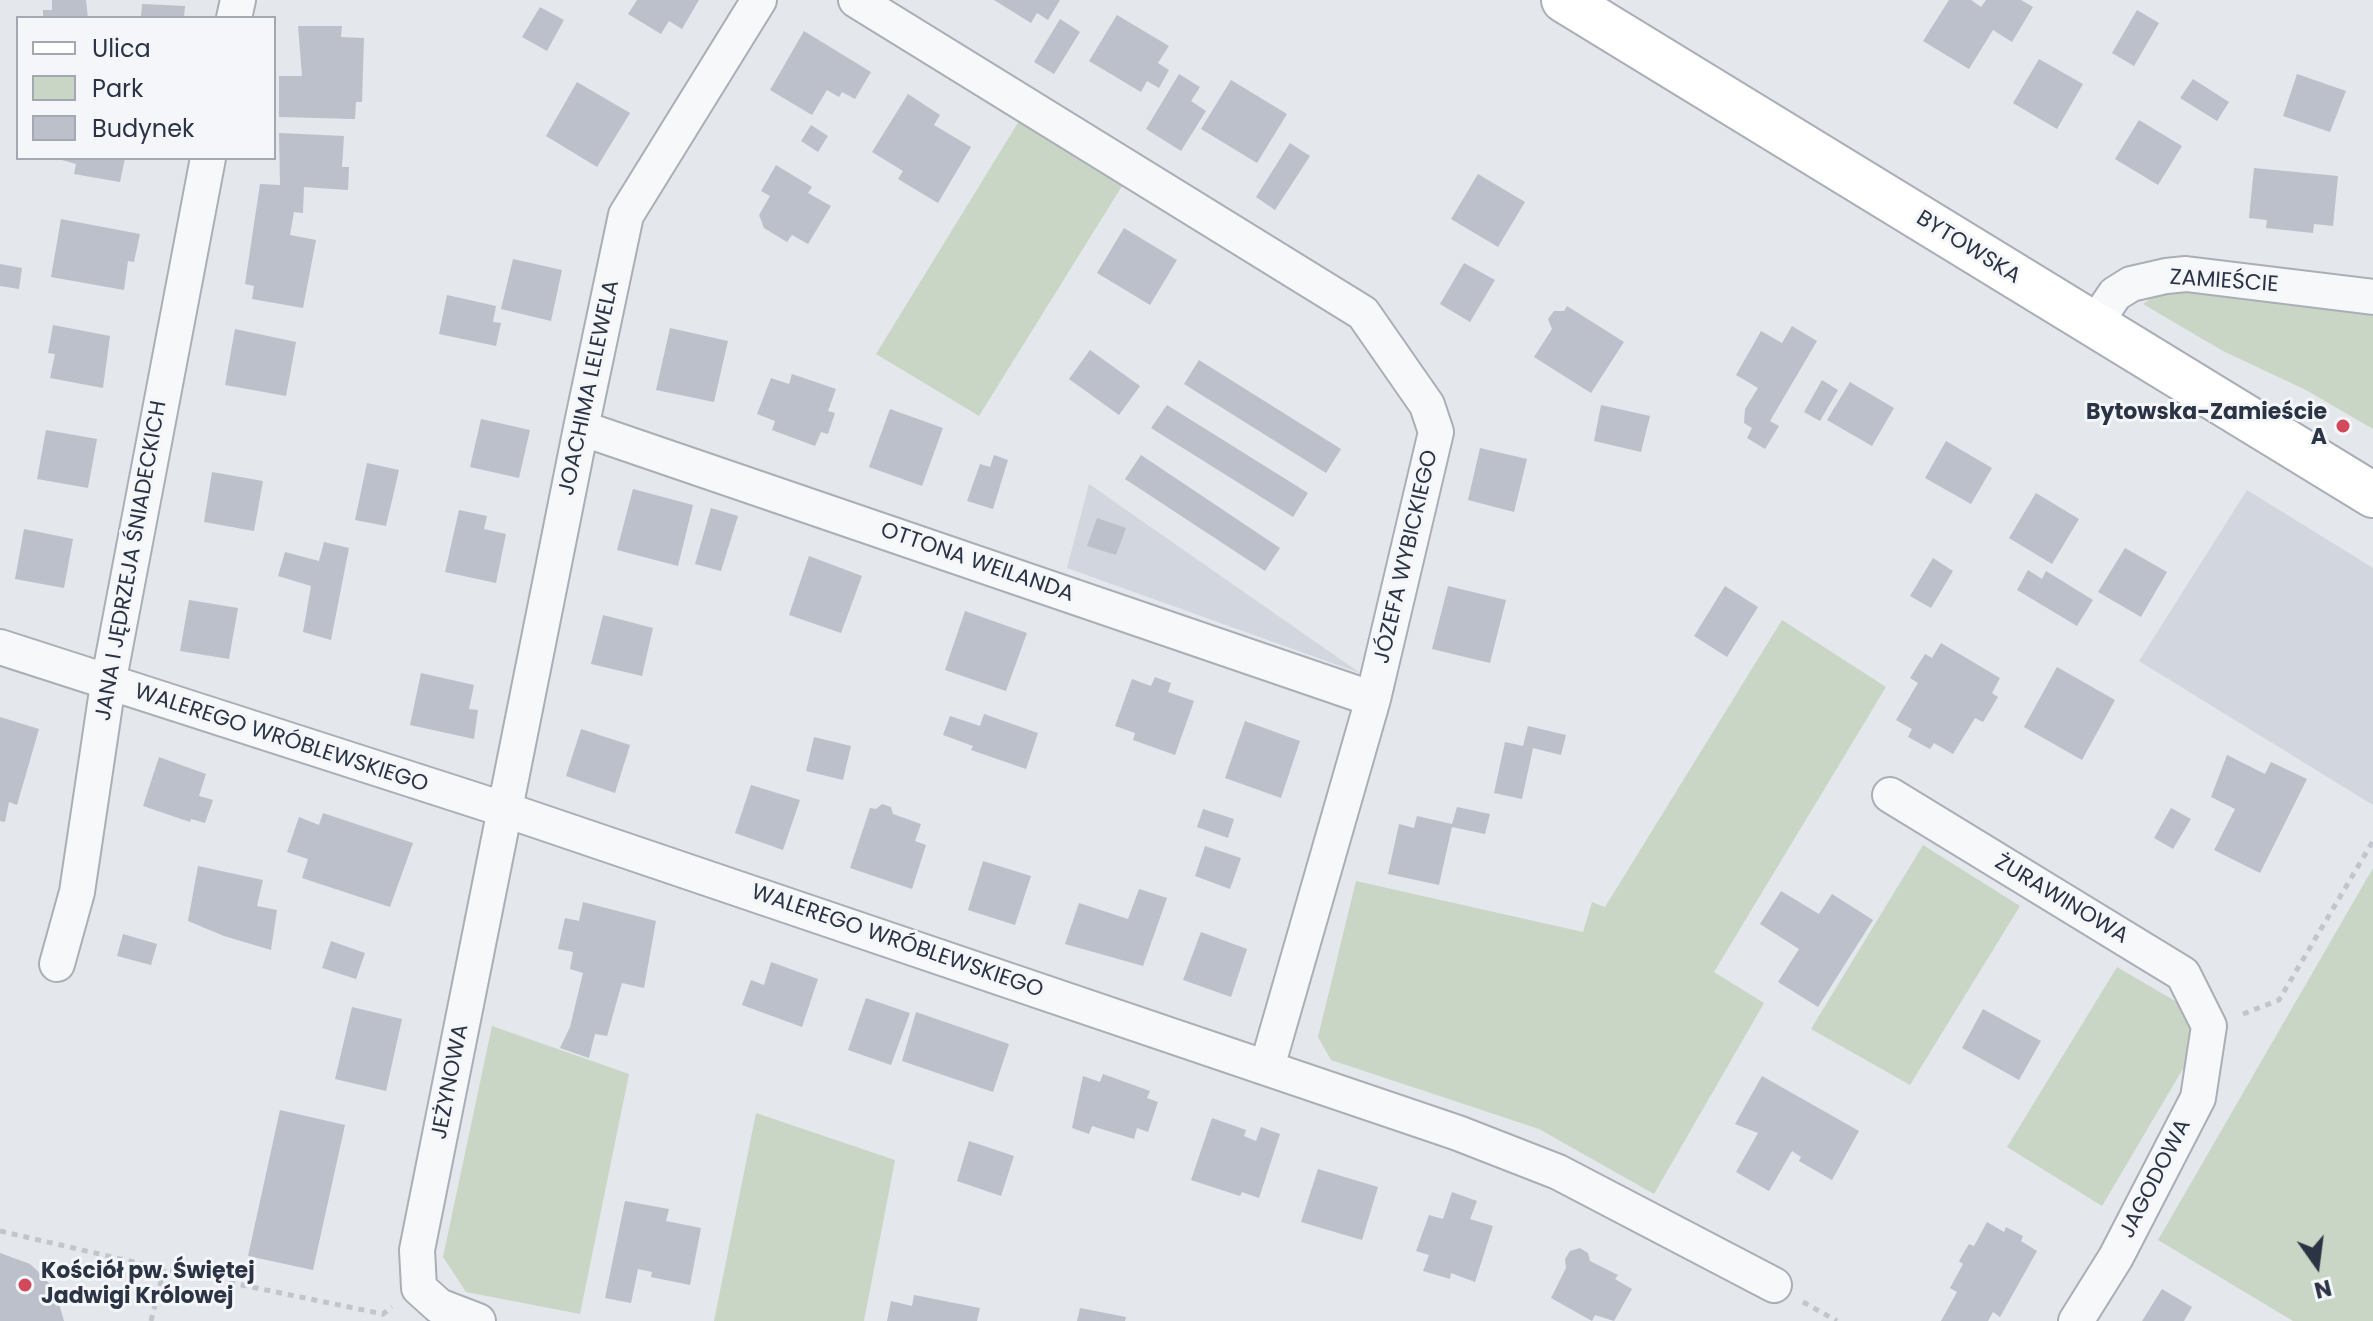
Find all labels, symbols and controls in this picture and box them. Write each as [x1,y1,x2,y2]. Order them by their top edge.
legend [16,16,276,160]
text: Ulica [92,32,151,65]
text: Park [92,72,143,105]
text: Budynek [92,112,194,145]
street label: BYTOWSKA [1911,206,2025,290]
street label: ZAMIEŚCIE [2169,265,2279,299]
street label: JOACHIMA LELEWELA [554,278,626,498]
street label: JANA I JĘDRZEJA ŚNIADECKICH [91,399,173,723]
place label: Bytowska-Zamieście A [2086,400,2327,452]
marker: Bytowska-Zamieście A [2334,417,2352,435]
street label: JÓZEFA WYBICKIEGO [1370,448,1444,666]
street label: OTTONA WEILANDA [877,517,1077,609]
street label: WALEREGO WRÓBLEWSKIEGO [131,679,431,799]
street label: ŻURAWINOWA [1990,850,2132,950]
street label: WALEREGO WRÓBLEWSKIEGO [748,880,1046,1004]
street label: JEŻYNOWA [427,1022,475,1142]
street label: JAGODOWA [2115,1115,2197,1243]
north arrow [2277,1225,2357,1305]
place label: Kościół pw. Świętej Jadwigi Królowej [41,1259,255,1310]
text: N [2311,1272,2335,1306]
marker: Kościół pw. Świętej Jadwigi Królowej [16,1276,34,1294]

